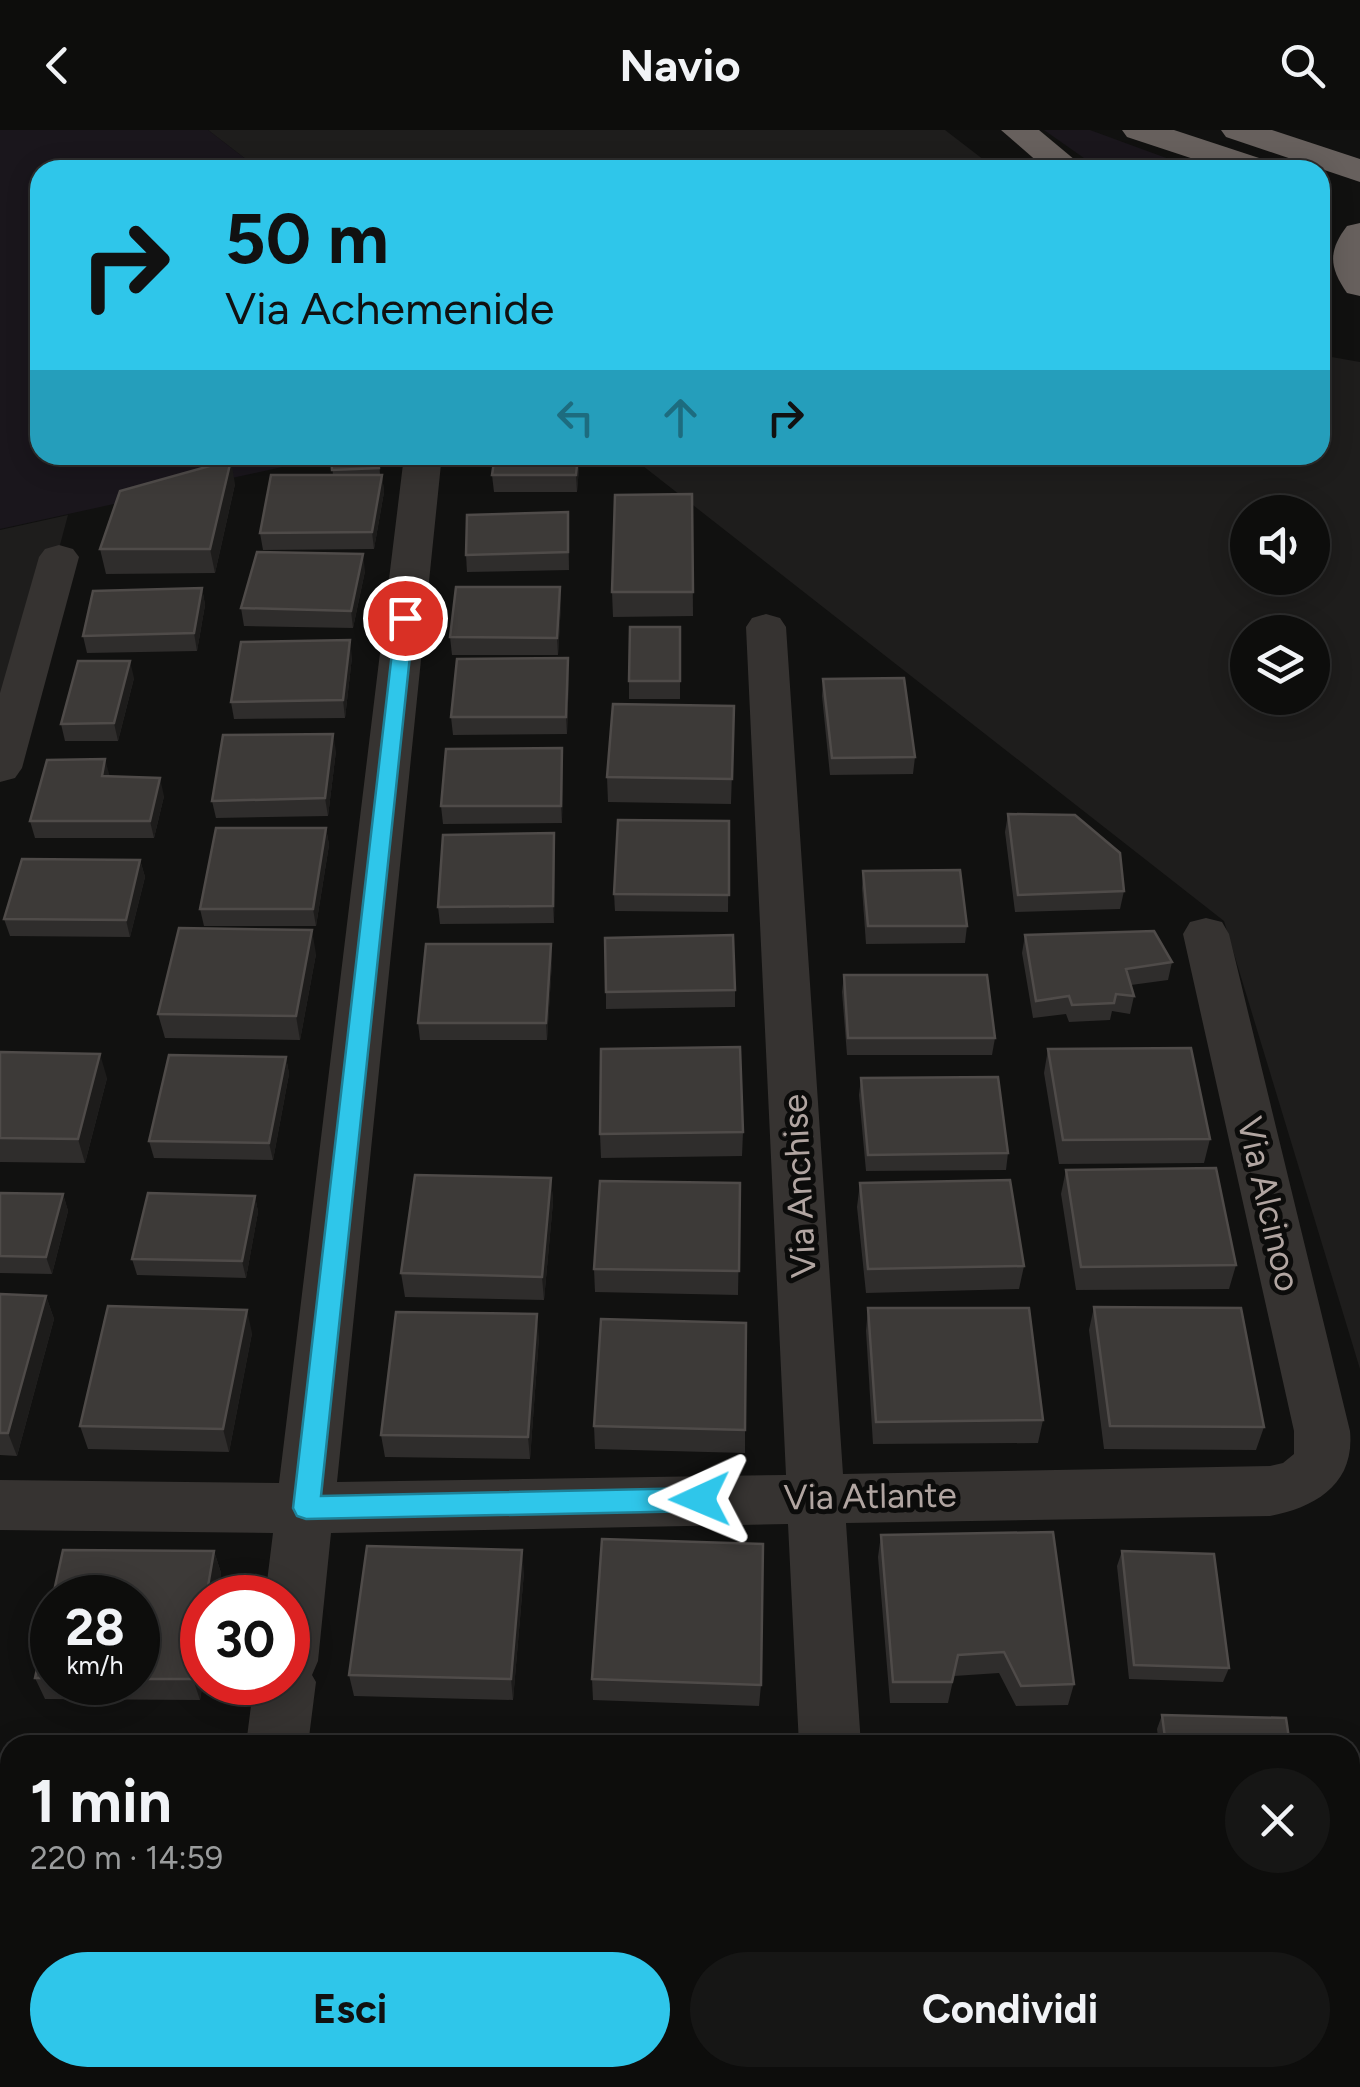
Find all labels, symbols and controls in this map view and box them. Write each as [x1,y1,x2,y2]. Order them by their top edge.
icon: back [30,38,85,93]
text: Navio [619,38,741,92]
icon: search [1275,38,1330,93]
text: 50 m [225,196,389,281]
icon: right [60,200,190,330]
text: Via Achemenide [225,281,554,335]
icon: left [548,390,603,445]
icon: ahead [653,390,708,445]
icon: right [758,390,813,445]
map controls [1230,495,1330,715]
button: sound [1230,495,1330,595]
pin [363,576,448,661]
icon: arrive [378,591,433,646]
button: layers [1230,615,1330,715]
street label: Via Anchise [773,1093,825,1279]
street label: Via Alcinoo [1229,1113,1309,1295]
position arrow [648,1447,752,1551]
street label: Via Atlante [783,1473,957,1519]
speed limit sign: 30 [180,1575,310,1705]
text: 28 [65,1597,125,1658]
text: km/h [66,1650,124,1680]
text: 1 min [30,1765,172,1837]
button: close [1225,1768,1330,1873]
text: 220 m · 14:59 [30,1839,223,1877]
button: Esci [30,1952,670,2067]
button: Condividi [690,1952,1330,2067]

